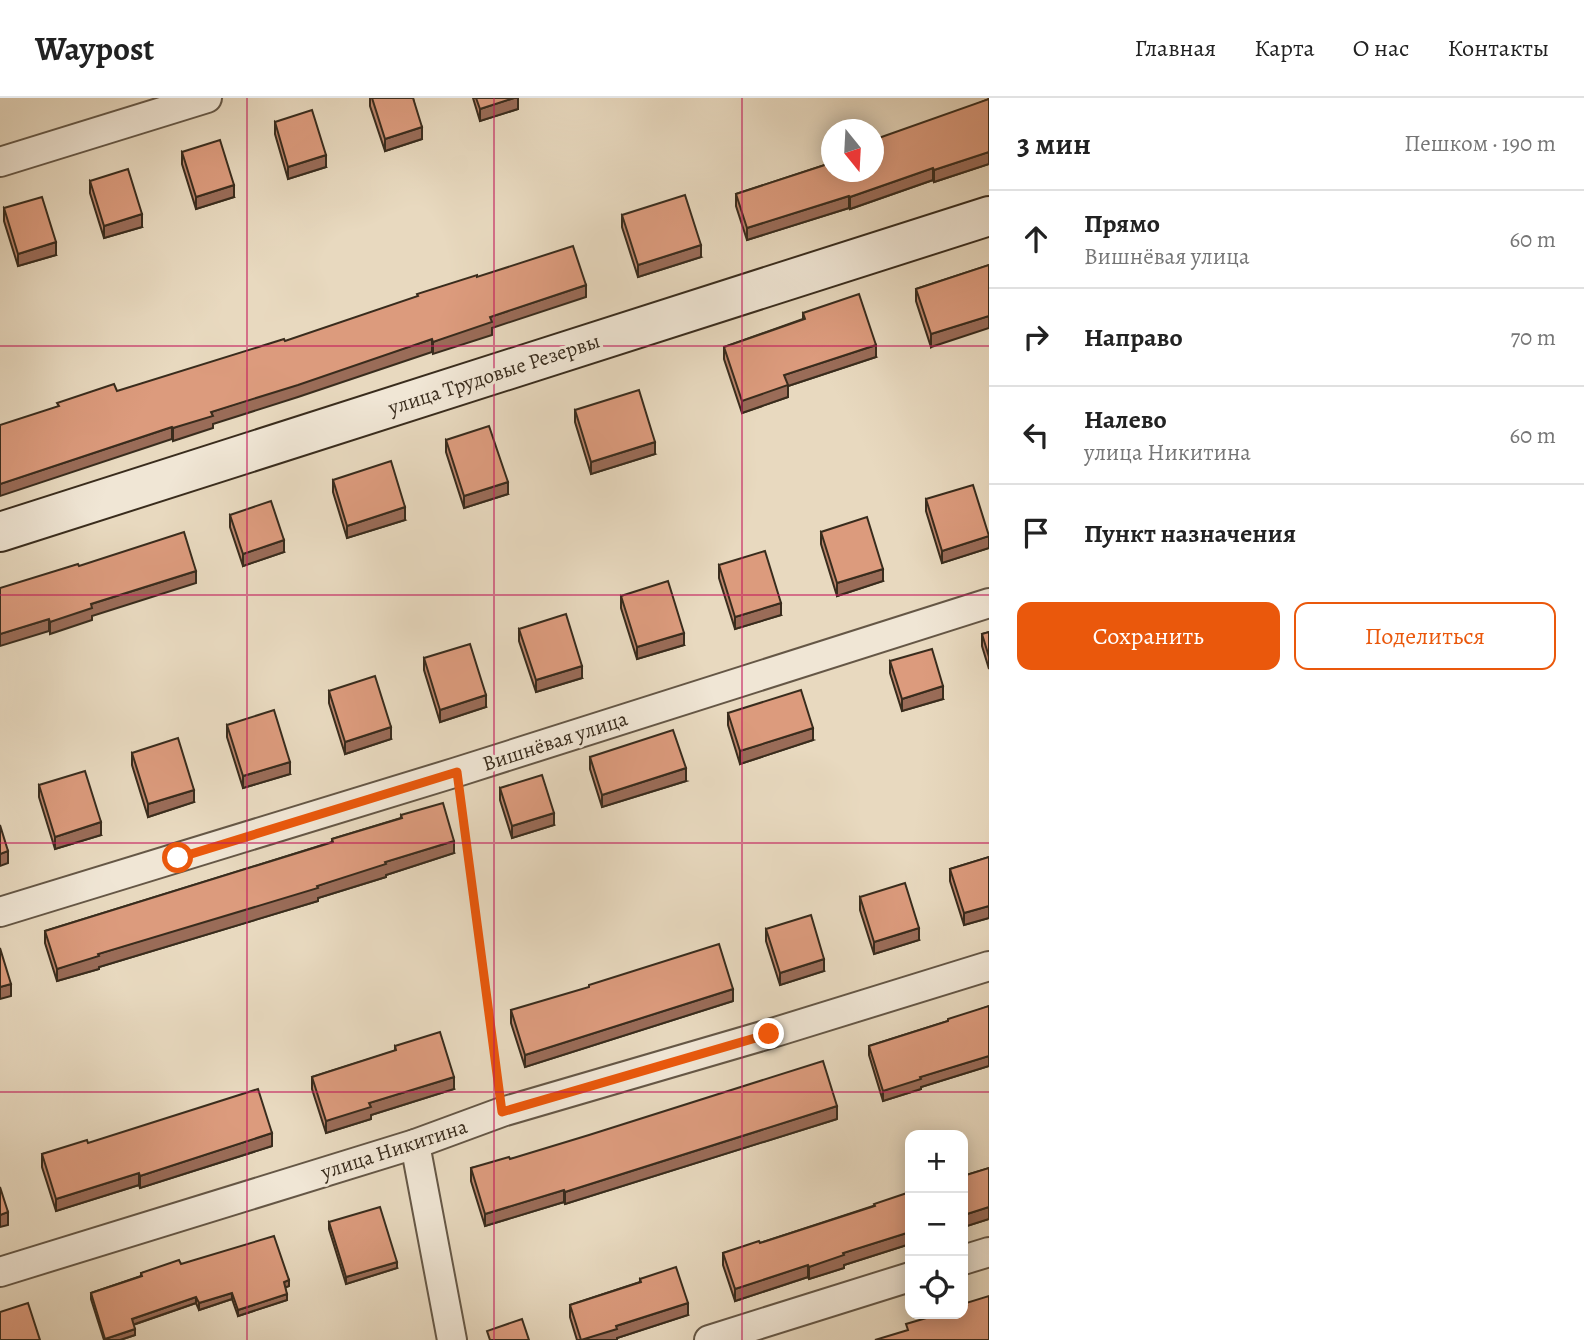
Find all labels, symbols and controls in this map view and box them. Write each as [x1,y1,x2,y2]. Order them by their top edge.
text: Waypost [35,26,154,71]
text: Главная [1135,32,1216,64]
text: Карта [1254,32,1315,64]
text: О нас [1353,32,1409,64]
text: Контакты [1447,32,1549,64]
north arrow [821,119,884,182]
text: 3 мин [1017,124,1091,164]
text: Пешком · 190 m [1404,128,1556,159]
text: Прямо [1084,206,1160,241]
icon: ahead [1017,220,1055,258]
text: 60 m [1509,224,1556,255]
text: Вишнёвая улица [1084,241,1250,272]
icon: right [1017,318,1055,356]
text: Направо [1084,320,1183,355]
text: 70 m [1510,322,1556,353]
street label: улица Трудовые Резервы [383,326,604,422]
text: Налево [1084,402,1167,437]
icon: left [1017,416,1055,454]
text: 60 m [1509,420,1556,451]
text: улица Никитина [1084,437,1251,468]
icon: arrive [1017,514,1055,552]
text: Пункт назначения [1084,516,1296,551]
button: Сохранить [1017,602,1280,670]
button: Поделиться [1294,602,1556,670]
street label: Вишнёвая улица [479,704,632,778]
route start [162,842,193,873]
route end [753,1018,784,1049]
street label: улица Никитина [316,1112,471,1186]
map controls [905,1130,968,1319]
button: + [905,1130,968,1193]
button: − [905,1193,968,1256]
button: locate [905,1256,968,1319]

